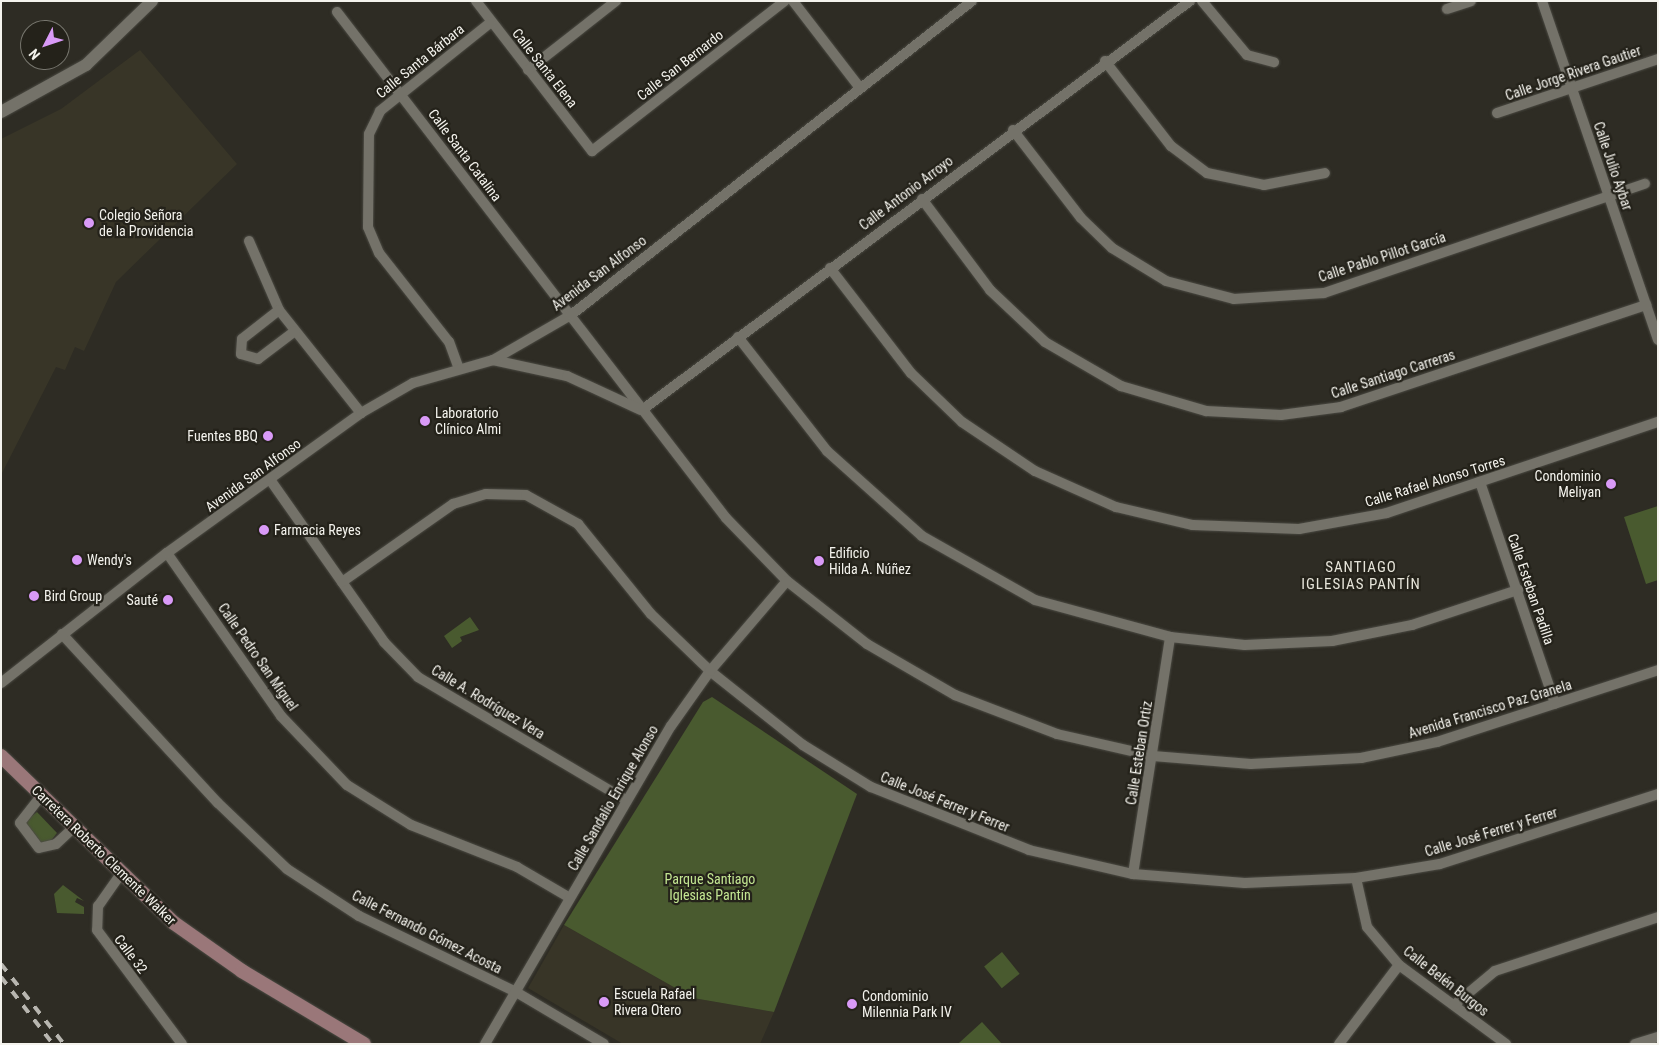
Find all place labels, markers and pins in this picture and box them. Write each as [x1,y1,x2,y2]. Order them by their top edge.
place label: Colegio Señora de la Providencia [99,207,194,240]
marker: Colegio Señora de la Providencia [83,217,95,229]
place label: Laboratorio Clínico Almi [435,405,501,438]
marker: Laboratorio Clínico Almi [419,415,431,427]
place label: Fuentes BBQ [187,428,258,444]
marker: Fuentes BBQ [262,430,274,442]
place label: Condominio Meliyan [1535,468,1601,501]
marker: Condominio Meliyan [1605,478,1617,490]
place label: Farmacia Reyes [274,522,361,538]
marker: Farmacia Reyes [258,524,270,536]
place label: Edificio Hilda A. Núñez [829,545,911,578]
place label: Wendy's [87,552,132,568]
marker: Wendy's [71,554,83,566]
marker: Edificio Hilda A. Núñez [813,555,825,567]
place label: Bird Group [44,588,102,604]
marker: Bird Group [28,590,40,602]
place label: Sauté [127,592,158,608]
marker: Sauté [162,594,174,606]
place label: Escuela Rafael Rivera Otero [614,986,695,1019]
place label: Condominio Milennia Park IV [862,988,952,1020]
marker: Escuela Rafael Rivera Otero [598,996,610,1008]
marker: Condominio Milennia Park IV [846,998,858,1010]

